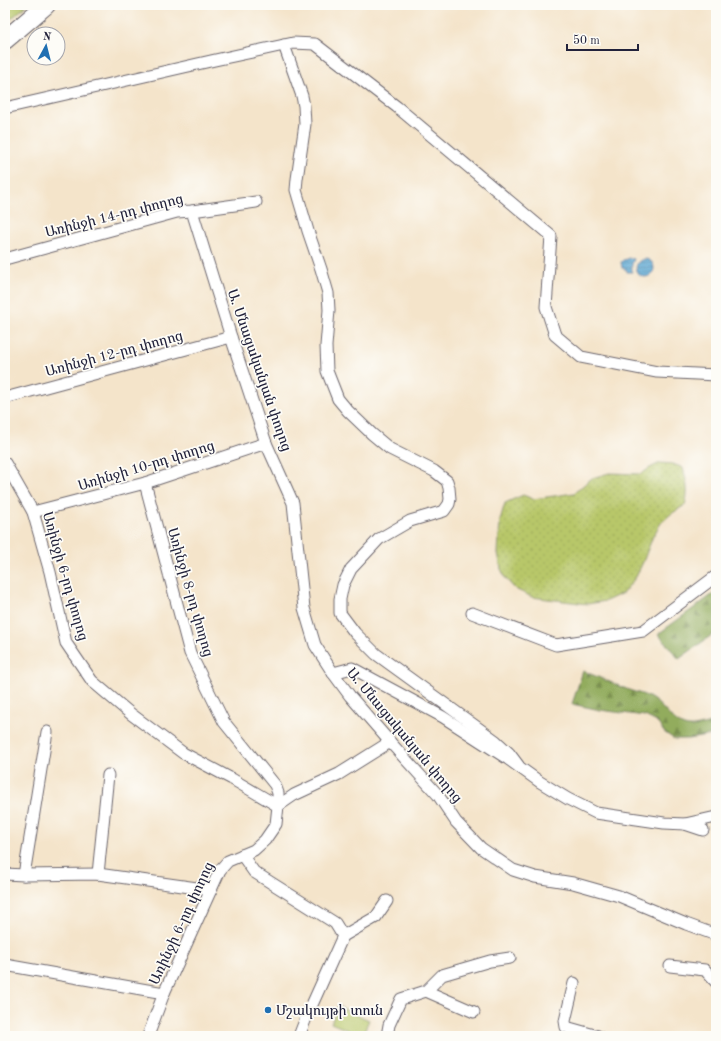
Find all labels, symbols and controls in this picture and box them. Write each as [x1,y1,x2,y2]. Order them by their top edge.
north arrow [26,26,66,66]
scale bar [567,26,638,52]
text: N [42,32,52,44]
text: 50 m [573,34,600,47]
street label: Առինջի 14-րդ փողոց [44,192,185,241]
street label: Ա. Մնացականյան փողոց [224,287,293,454]
street label: Առինջի 12-րդ փողոց [44,329,185,380]
street label: Առինջի 10-րդ փողոց [76,439,216,494]
street label: Առինջի 6-րդ փողոց [39,510,90,643]
street label: Առինջի 8-րդ փողոց [164,526,215,659]
street label: Ա. Մնացականյան փողոց [343,666,464,806]
street label: Առինջի 6-րդ փողոց [147,860,217,987]
place label: Մշակույթի տուն [276,1004,383,1019]
marker: Մշակույթի տուն [263,1005,273,1015]

